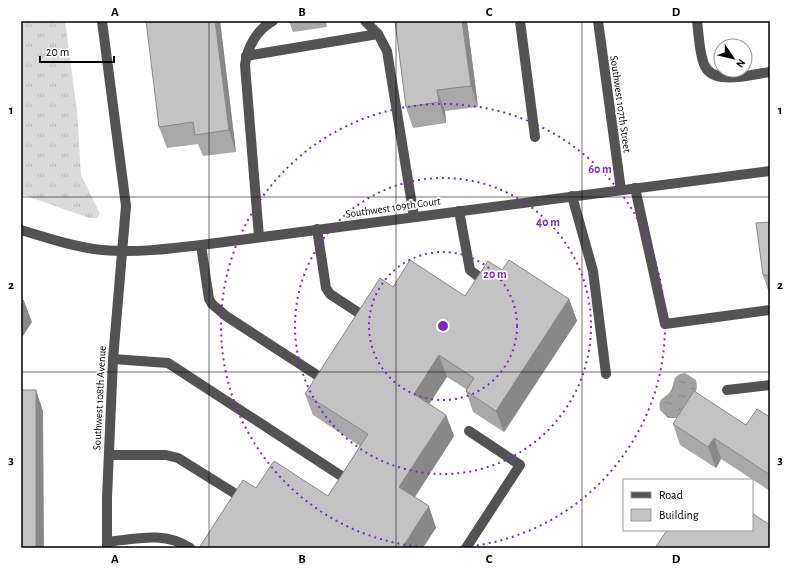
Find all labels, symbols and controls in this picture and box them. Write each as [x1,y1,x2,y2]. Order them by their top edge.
text: A [111,6,119,19]
text: B [298,6,306,19]
text: C [486,6,493,19]
text: D [672,6,681,19]
scale bar [40,38,114,64]
north arrow [713,38,753,78]
text: 20 m [46,46,69,58]
street label: Southwest 107th Street [608,55,633,154]
text: N [734,57,747,70]
text: 1 [9,104,13,117]
text: 1 [778,104,782,117]
text: 60 m [588,163,612,175]
street label: Southwest 109th Court [345,195,442,220]
text: 40 m [536,216,560,228]
text: 20 m [483,268,507,280]
text: 2 [8,279,14,292]
text: 2 [777,279,783,292]
centre of rings [436,319,450,333]
street label: Southwest 108th Avenue [91,345,108,451]
text: 3 [8,454,14,467]
text: 3 [777,454,783,467]
legend [623,479,753,531]
text: Road [659,489,683,501]
text: Building [659,509,699,521]
text: A [111,553,119,566]
text: B [298,553,306,566]
text: C [486,553,493,566]
text: D [672,553,681,566]

